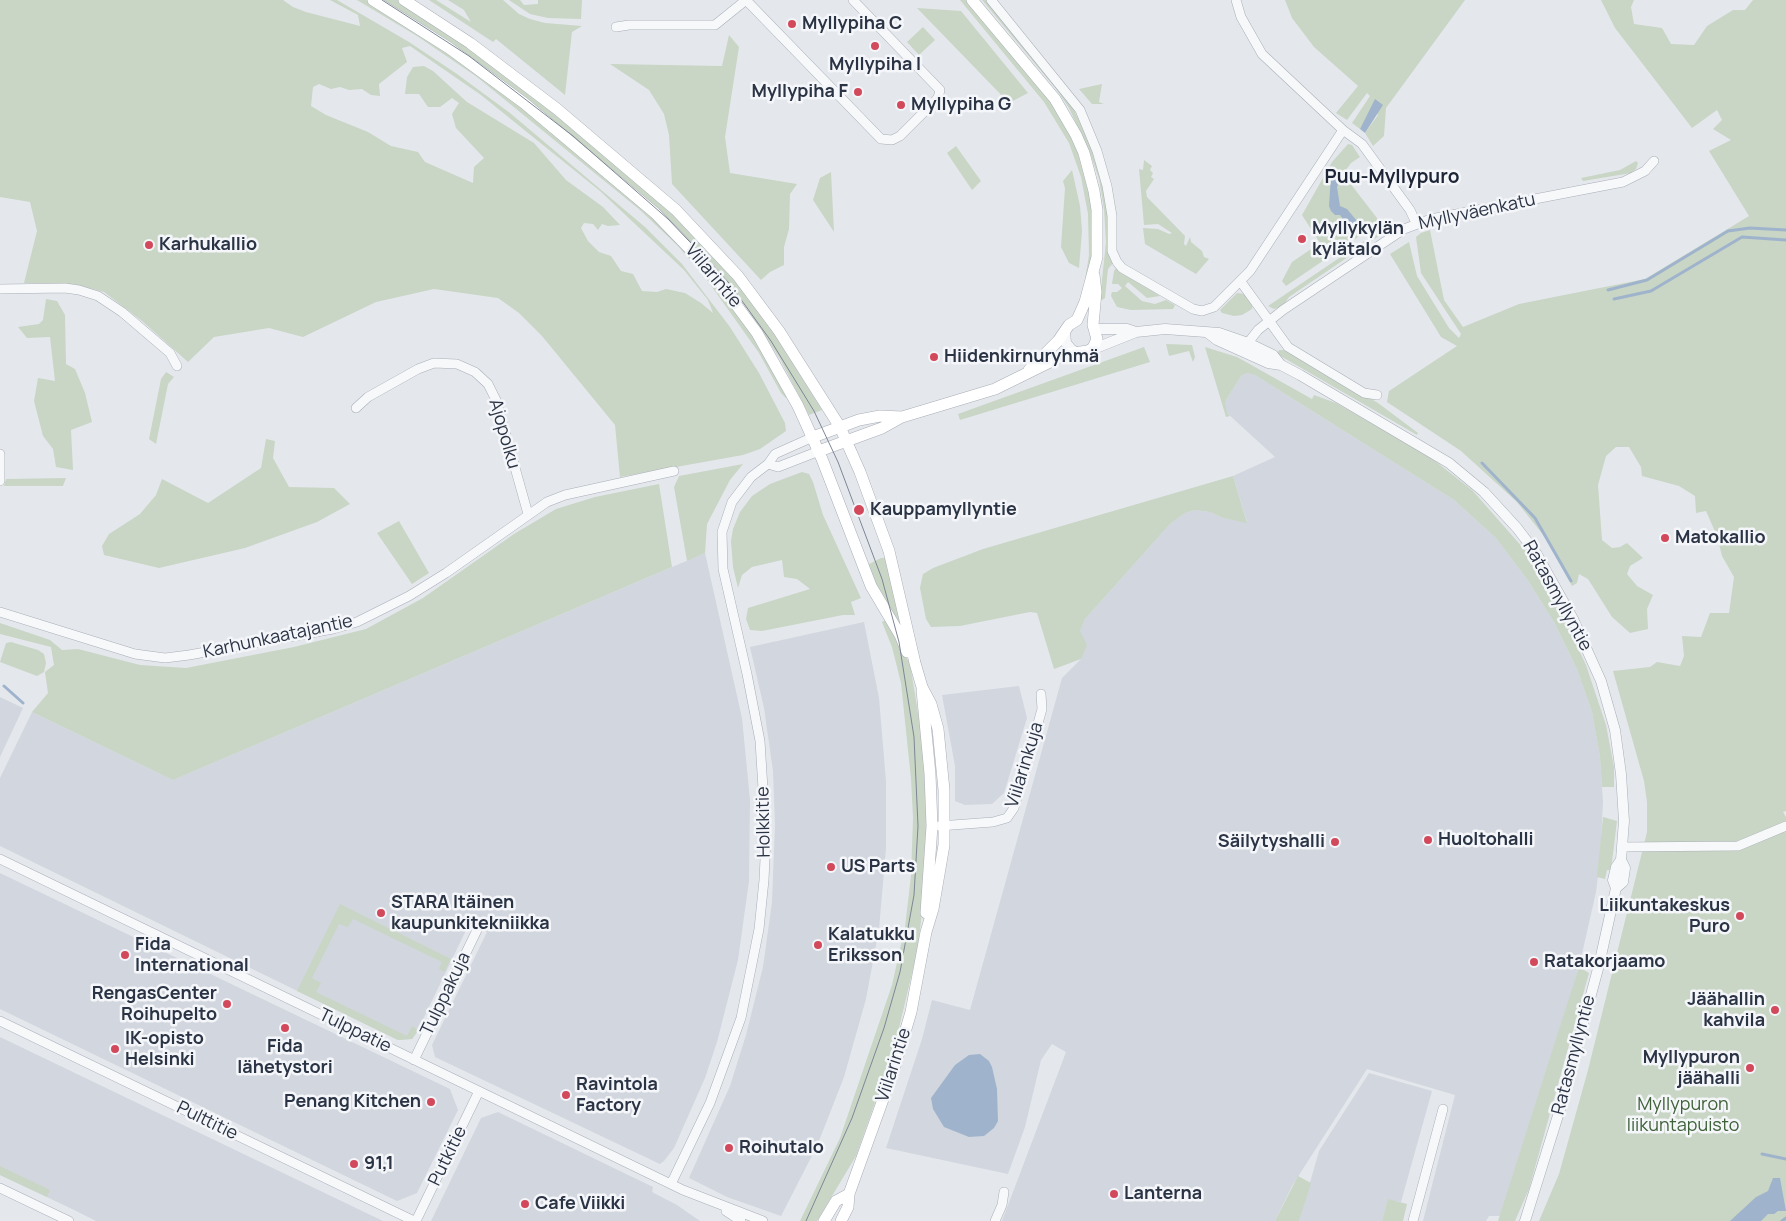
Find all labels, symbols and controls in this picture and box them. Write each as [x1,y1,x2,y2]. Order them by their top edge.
place label: Myllypiha C [802,13,902,35]
marker: Myllypiha C [786,18,798,30]
marker: Myllypiha I [869,40,881,52]
place label: Myllypiha I [829,54,921,76]
place label: Myllypiha F [752,81,848,103]
marker: Myllypiha F [852,86,864,98]
place label: Myllypiha G [911,94,1011,116]
marker: Myllypiha G [895,99,907,111]
district label: Puu-Myllypuro [1325,167,1459,189]
street label: Myllyväenkatu [1417,189,1537,235]
place label: Myllykylän kylätalo [1312,218,1404,260]
marker: Myllykylän kylätalo [1296,233,1308,245]
place label: Karhukallio [159,234,257,256]
marker: Karhukallio [143,239,155,251]
street label: Viilarintie [680,240,746,312]
place label: Hiidenkirnuryhmä [944,346,1099,368]
marker: Hiidenkirnuryhmä [928,351,940,363]
street label: Ajopolku [484,397,524,471]
place label: Kauppamyllyntie [870,499,1017,521]
marker: Kauppamyllyntie [852,503,866,517]
place label: Matokallio [1675,527,1766,549]
marker: Matokallio [1659,532,1671,544]
street label: Ratasmyllyntie [1518,537,1596,655]
street label: Karhunkaatajantie [201,611,355,663]
street label: Viilarinkuja [1002,719,1048,811]
street label: Holkkitie [753,786,775,858]
place label: Huoltohalli [1438,829,1534,851]
place label: Säilytyshalli [1218,831,1325,853]
marker: Huoltohalli [1422,834,1434,846]
marker: Säilytyshalli [1329,836,1341,848]
place label: US Parts [841,856,915,878]
marker: US Parts [825,861,837,873]
place label: STARA Itäinen kaupunkitekniikka [391,892,550,934]
place label: Liikuntakeskus Puro [1599,895,1730,938]
marker: STARA Itäinen kaupunkitekniikka [375,907,387,919]
marker: Liikuntakeskus Puro [1734,910,1746,922]
place label: Kalatukku Eriksson [828,924,915,966]
place label: Fida International [135,934,249,976]
marker: Kalatukku Eriksson [812,939,824,951]
marker: Fida International [119,949,131,961]
street label: Tulppakuja [417,949,475,1039]
place label: Ratakorjaamo [1544,951,1665,973]
marker: Ratakorjaamo [1528,956,1540,968]
place label: RengasCenter Roihupelto [92,983,217,1026]
place label: Jäähallin kahvila [1687,989,1765,1032]
street label: Ratasmyllyntie [1548,993,1600,1117]
marker: RengasCenter Roihupelto [221,998,233,1010]
street label: Tulppatie [315,1004,395,1058]
marker: Jäähallin kahvila [1769,1004,1781,1016]
marker: Fida lähetystori [279,1022,291,1034]
street label: Viilarintie [872,1025,916,1105]
place label: IK-opisto Helsinki [125,1028,204,1070]
place label: Fida lähetystori [237,1036,333,1078]
marker: IK-opisto Helsinki [109,1043,121,1055]
place label: Myllypuron jäähalli [1643,1047,1740,1090]
marker: Myllypuron jäähalli [1744,1062,1756,1074]
place label: Ravintola Factory [576,1074,658,1116]
marker: Ravintola Factory [560,1089,572,1101]
place label: Penang Kitchen [284,1091,421,1113]
park label: Myllypuron liikuntapuisto [1627,1094,1739,1136]
marker: Penang Kitchen [425,1096,437,1108]
street label: Pulttitie [173,1097,241,1145]
street label: Putkitie [424,1123,472,1189]
place label: Roihutalo [739,1137,824,1159]
marker: Roihutalo [723,1142,735,1154]
place label: 91,1 [364,1153,394,1175]
marker: 91,1 [348,1158,360,1170]
place label: Lanterna [1124,1183,1202,1205]
marker: Lanterna [1108,1188,1120,1200]
place label: Cafe Viikki [535,1193,625,1215]
marker: Cafe Viikki [519,1198,531,1210]

